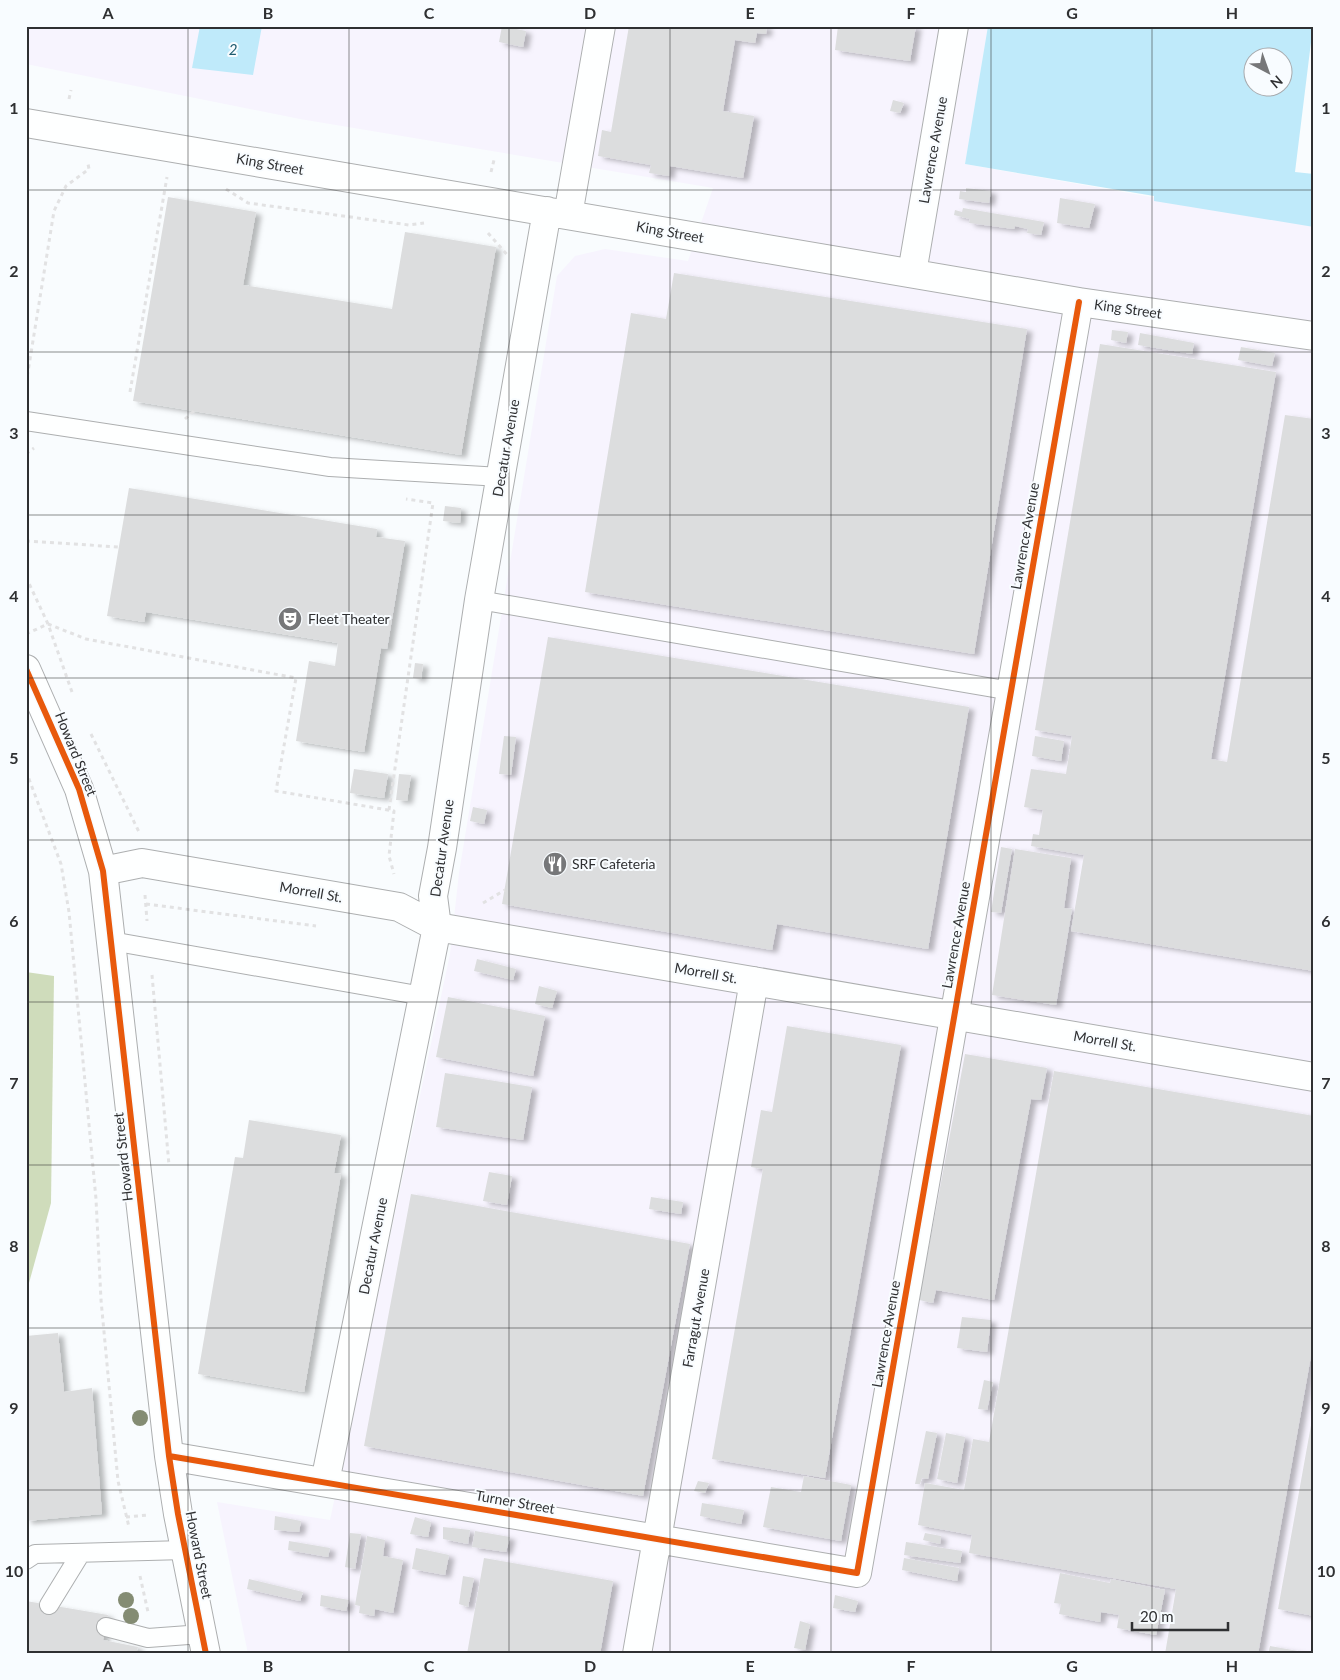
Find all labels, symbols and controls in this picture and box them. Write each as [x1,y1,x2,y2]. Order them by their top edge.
text: A [101,3,114,22]
text: B [263,3,273,22]
text: C [424,3,435,22]
text: D [584,3,596,22]
text: E [745,3,755,22]
text: F [906,3,916,22]
text: G [1066,3,1078,22]
text: H [1226,3,1238,22]
water label: 2 [229,40,237,58]
north arrow [1242,48,1292,98]
text: N [1267,72,1287,92]
street label: Lawrence Avenue [915,95,950,205]
text: 1 [9,98,19,117]
text: 1 [1321,98,1331,117]
street label: King Street [235,149,305,178]
street label: King Street [635,217,705,246]
text: 2 [9,261,19,280]
text: 2 [1321,261,1331,280]
street label: King Street [1093,295,1163,322]
street label: Decatur Avenue [489,398,522,498]
text: 3 [9,423,19,442]
text: 3 [1321,423,1331,442]
street label: Lawrence Avenue [1007,481,1042,591]
text: 4 [9,586,19,605]
text: 4 [1321,586,1331,605]
theatre icon: Fleet Theater [277,606,303,632]
place label: Fleet Theater [308,610,390,627]
street label: Howard Street [52,709,101,798]
text: 5 [9,748,19,767]
text: 5 [1321,748,1331,767]
street label: Decatur Avenue [426,798,457,898]
restaurant icon: SRF Cafeteria [542,851,568,877]
place label: SRF Cafeteria [572,855,656,872]
street label: Morrell St. [278,878,344,905]
street label: Lawrence Avenue [938,880,973,990]
text: 6 [9,911,19,930]
text: 6 [1321,911,1331,930]
street label: Morrell St. [673,959,739,986]
street label: Morrell St. [1072,1027,1138,1054]
text: 7 [9,1073,19,1092]
text: 7 [1321,1073,1331,1092]
street label: Howard Street [109,1112,136,1202]
street label: Decatur Avenue [355,1196,390,1296]
text: 8 [9,1236,19,1255]
text: 8 [1321,1236,1331,1255]
street label: Farragut Avenue [678,1267,713,1369]
street label: Lawrence Avenue [868,1279,903,1389]
text: 9 [9,1398,19,1417]
text: 9 [1321,1398,1331,1417]
street label: Turner Street [474,1486,556,1517]
street label: Howard Street [183,1509,216,1600]
text: 10 [5,1561,23,1580]
text: 10 [1317,1561,1335,1580]
scale bar [1132,1600,1229,1632]
text: 20 m [1140,1607,1174,1625]
text: A [101,1656,114,1675]
text: B [263,1656,273,1675]
text: C [424,1656,435,1675]
text: D [584,1656,596,1675]
text: E [745,1656,755,1675]
text: F [906,1656,916,1675]
text: G [1066,1656,1078,1675]
text: H [1226,1656,1238,1675]

